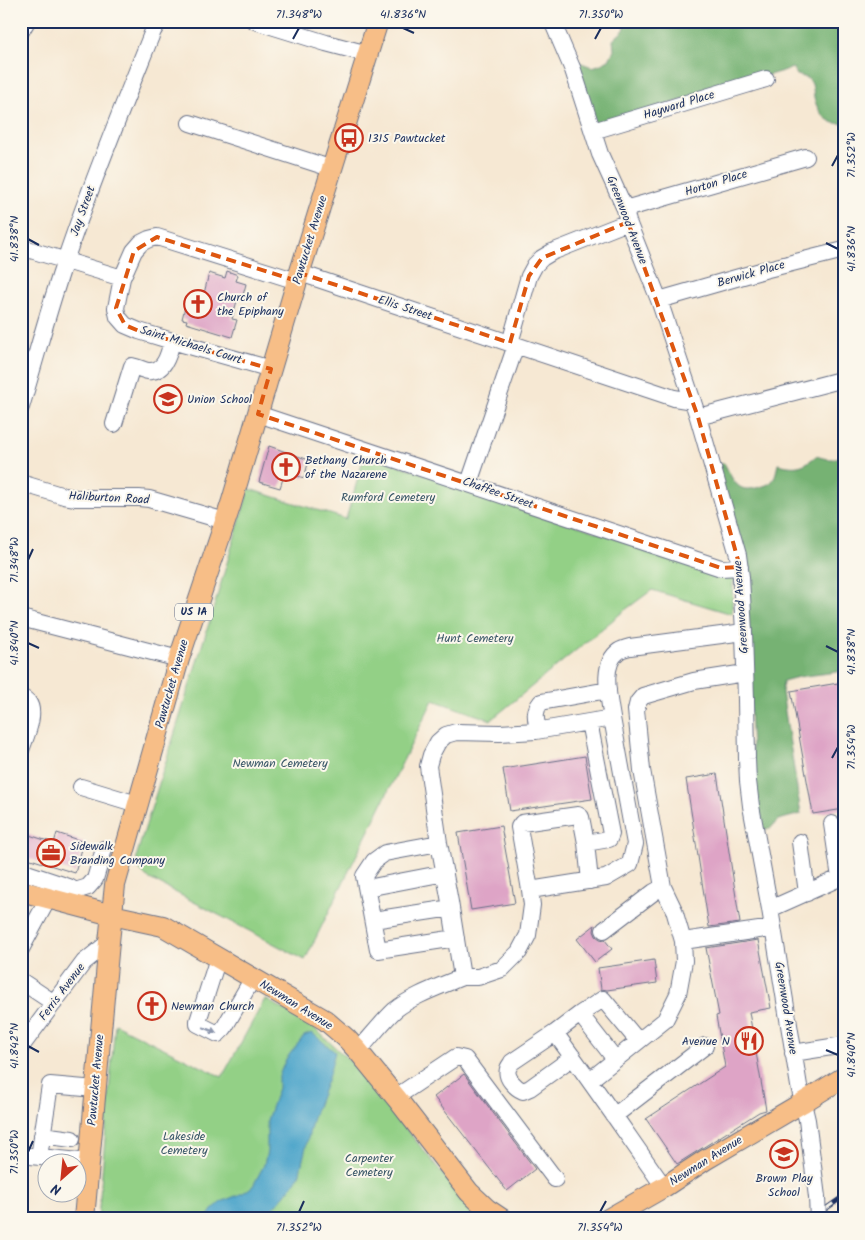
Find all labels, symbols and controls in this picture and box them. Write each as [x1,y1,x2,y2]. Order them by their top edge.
text: 71.348°W [276,5,322,24]
text: 41.836°N [380,5,426,24]
text: 71.350°W [579,5,623,24]
street label: Hayward Place [641,85,718,125]
bus stop icon: 1315 Pawtucket [334,123,364,153]
place label: 1315 Pawtucket [368,129,446,148]
text: 71.352°W [842,132,861,178]
street label: Horton Place [682,164,750,202]
street label: Greenwood Avenue [601,173,653,268]
street label: Jay Street [65,183,101,239]
street label: Pawtucket Avenue [287,193,333,287]
text: 41.838°N [5,216,24,262]
text: 41.836°N [842,226,861,272]
street label: Berwick Place [715,255,788,293]
place label: Church of the Epiphany [217,288,284,321]
church icon: Church of the Epiphany [183,289,213,319]
street label: Ellis Street [375,290,435,326]
street label: Saint Michaels Court [138,320,245,370]
school or university icon: Union School [153,384,183,414]
place label: Union School [187,390,252,409]
place label: Bethany Church of the Nazarene [305,451,387,484]
church icon: Bethany Church of the Nazarene [271,452,301,482]
street label: Chaffee Street [460,472,537,514]
street label: Haliburton Road [68,486,151,510]
park label: Rumford Cemetery [341,488,435,507]
text: 71.348°W [5,537,24,583]
street label: Greenwood Avenue [728,559,754,654]
road number: US 1A [175,604,213,620]
text: 41.840°N [5,620,24,666]
park label: Hunt Cemetery [437,629,514,648]
text: 41.838°N [842,629,861,675]
street label: Pawtucket Avenue [150,637,194,731]
text: 71.354°W [842,724,861,770]
park label: Newman Cemetery [232,754,328,773]
place label: Sidewalk Branding Company [70,837,165,870]
office icon: Sidewalk Branding Company [36,838,66,868]
street label: Ferris Avenue [34,959,90,1025]
street label: Greenwood Avenue [769,960,803,1056]
street label: Newman Avenue [256,975,337,1035]
church icon: Newman Church [137,991,167,1021]
place label: Newman Church [171,997,254,1016]
text: 41.842°N [5,1023,24,1069]
one-way arrow [203,1026,218,1034]
restaurant icon: Avenue N [734,1026,764,1056]
place label: Avenue N [682,1032,730,1051]
text: 41.840°N [842,1032,861,1078]
street label: Pawtucket Avenue [83,1033,110,1127]
park label: Lakeside Cemetery [160,1127,208,1160]
text: 71.350°W [5,1130,24,1174]
street label: Newman Avenue [666,1131,747,1191]
school or university icon: Brown Play School [769,1139,799,1169]
park label: Carpenter Cemetery [345,1149,394,1182]
north arrow [38,1152,88,1202]
place label: Brown Play School [755,1169,813,1202]
text: N [47,1177,65,1201]
text: 71.352°W [276,1218,322,1237]
text: 71.354°W [577,1218,623,1237]

